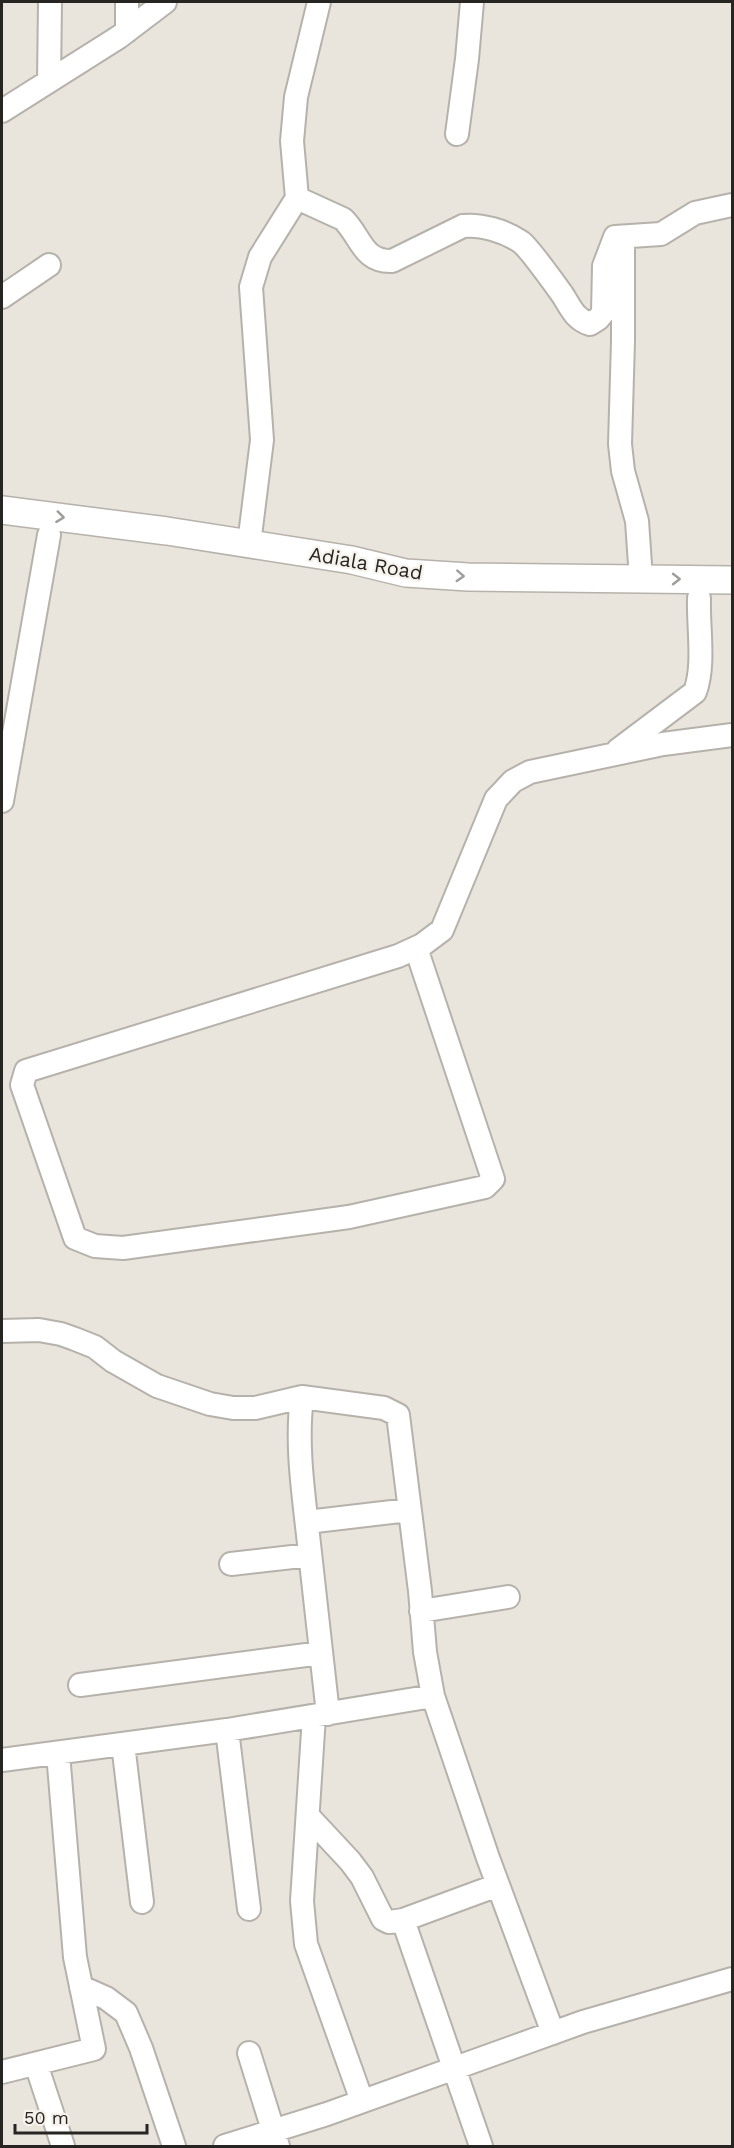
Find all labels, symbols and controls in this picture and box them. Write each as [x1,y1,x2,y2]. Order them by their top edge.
one-way arrow [55,510,64,523]
street label: Adiala Road [307,541,425,585]
one-way arrow [455,570,464,583]
one-way arrow [671,573,680,585]
scale bar [15,2097,147,2135]
text: 50 m [24,2107,69,2128]

